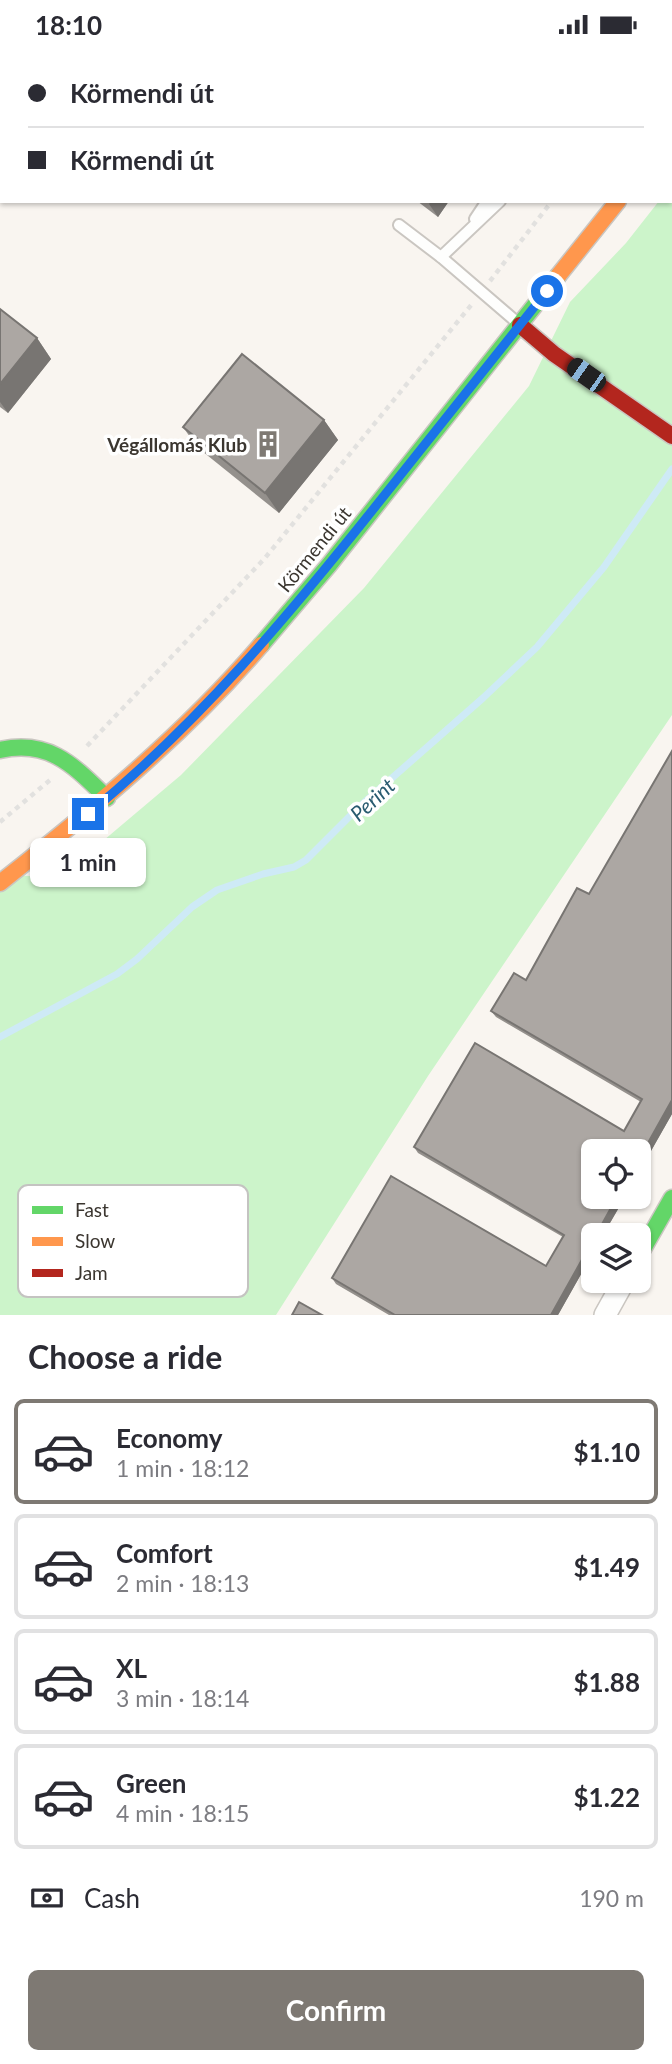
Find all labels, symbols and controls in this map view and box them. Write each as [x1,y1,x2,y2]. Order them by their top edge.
text: 18:10 [35,9,102,41]
text: Körmendi út [70,77,214,109]
text: Körmendi út [70,144,214,176]
route start [531,275,563,307]
car [563,354,610,396]
building icon: Végállomás Klub [253,429,283,459]
place label: Végállomás Klub [106,433,247,456]
street label: Körmendi út [273,501,356,596]
water label: Perint [345,772,400,826]
route end [72,798,104,830]
callout: 1 min [30,839,146,887]
text: 1 min [59,848,117,876]
map controls [581,1139,651,1293]
button: locate [581,1139,651,1209]
legend [18,1185,248,1297]
text: Fast [75,1198,109,1221]
button: layers [581,1223,651,1293]
text: Slow [75,1229,115,1252]
text: Jam [75,1261,108,1284]
text: Choose a ride [28,1337,222,1376]
icon: car [32,1420,95,1483]
text: Economy [116,1422,222,1454]
text: $1.10 [574,1436,640,1468]
text: 1 min · 18:12 [116,1454,249,1482]
icon: car [32,1535,95,1598]
text: Comfort [116,1537,213,1569]
text: $1.49 [574,1551,640,1583]
text: 2 min · 18:13 [116,1569,249,1597]
icon: car [32,1650,95,1713]
text: XL [116,1652,147,1684]
text: $1.88 [574,1666,640,1698]
text: 3 min · 18:14 [116,1684,249,1712]
icon: car [32,1765,95,1828]
text: Green [116,1767,186,1799]
text: $1.22 [574,1781,640,1813]
text: 4 min · 18:15 [116,1799,249,1827]
icon: cash [28,1879,66,1917]
text: Cash [84,1882,140,1914]
text: 190 m [579,1884,644,1912]
button: Confirm [28,1970,644,2050]

